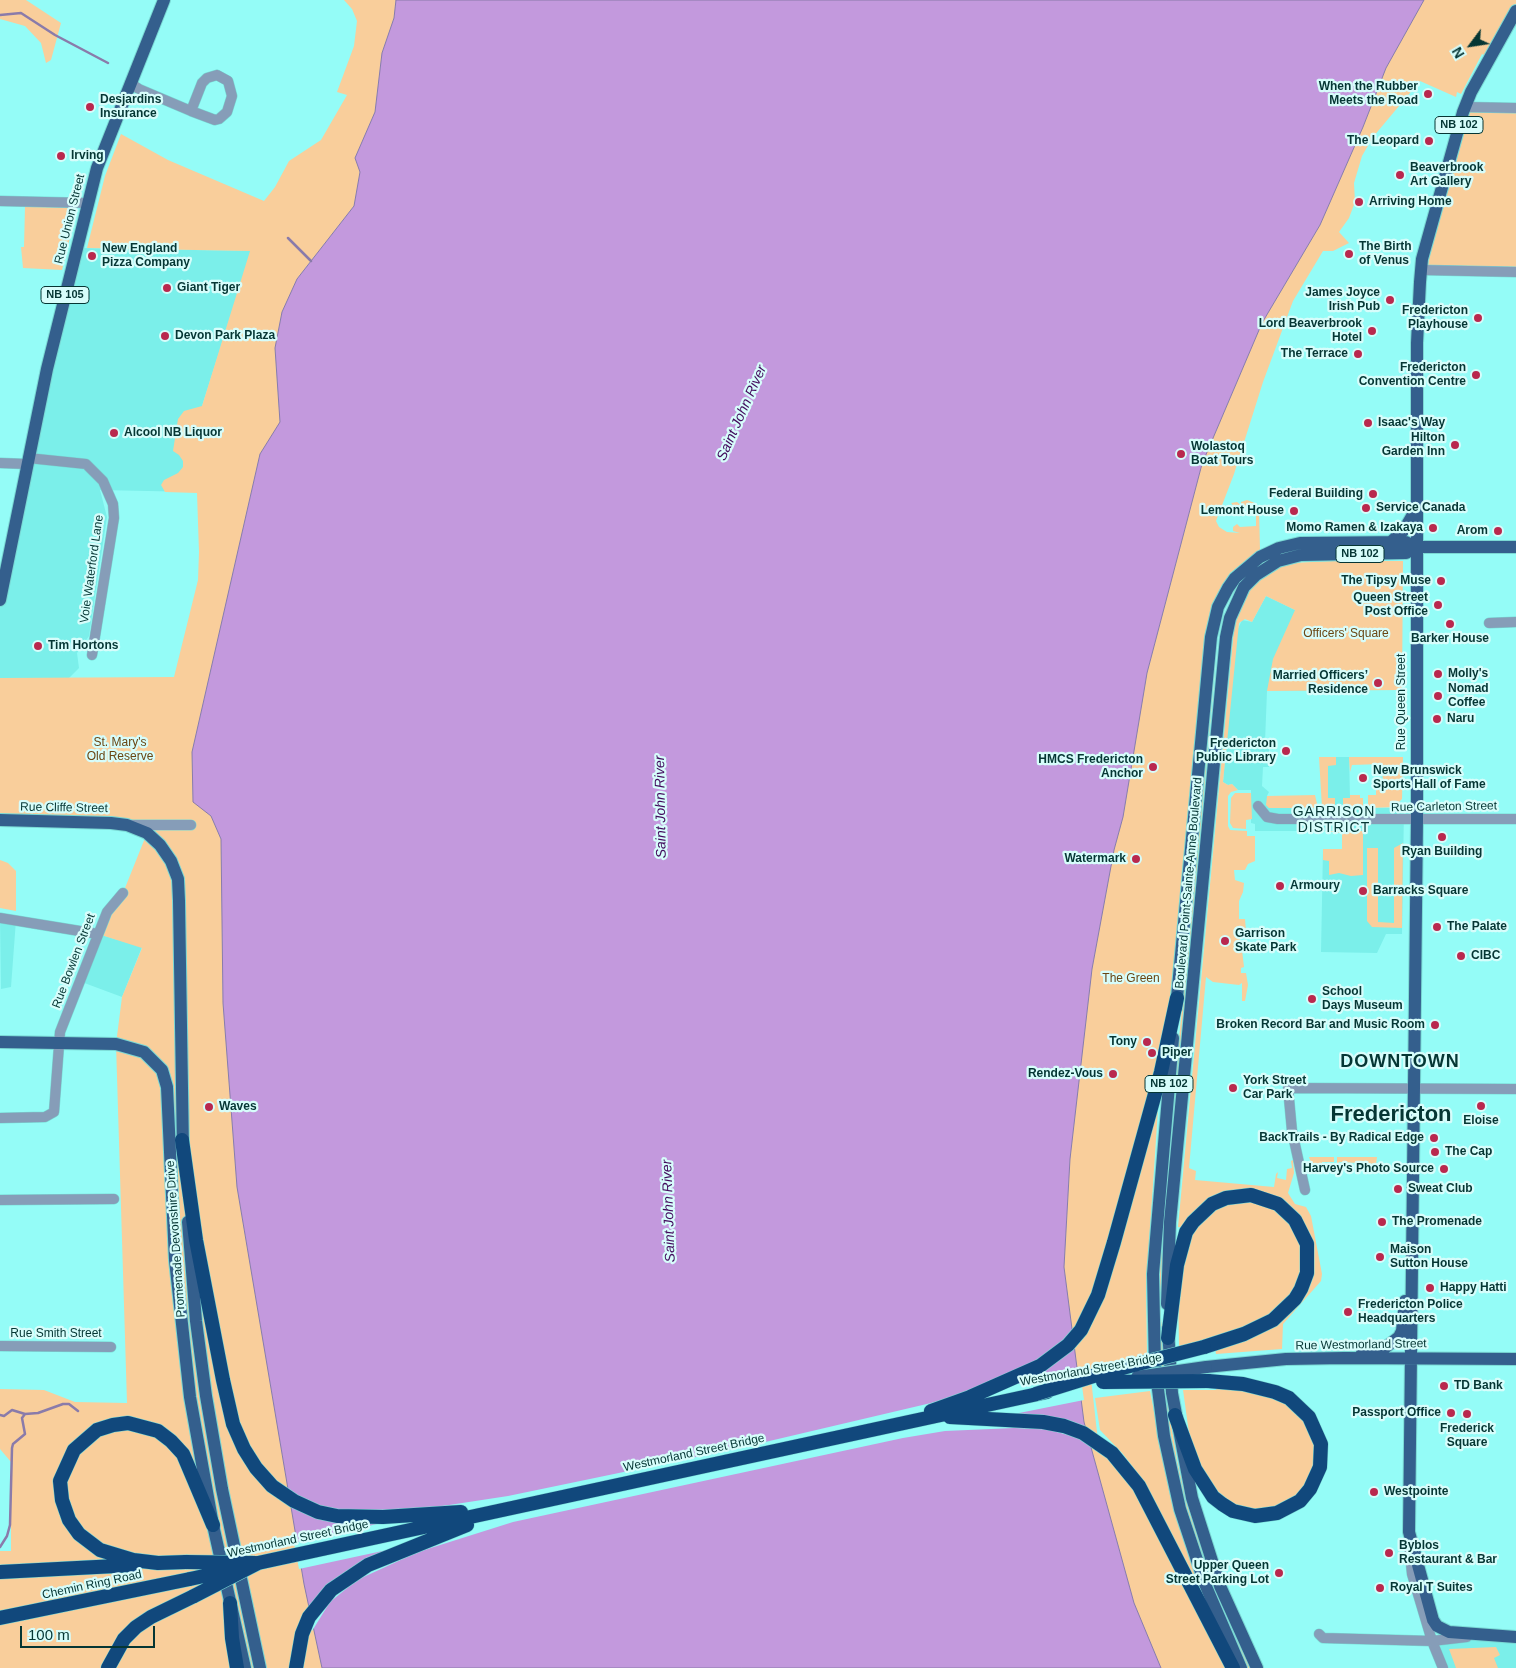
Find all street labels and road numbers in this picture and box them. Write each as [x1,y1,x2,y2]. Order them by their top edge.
road number: NB 102 [1435,116,1483,134]
street label: Rue Union Street [52,173,88,265]
road number: NB 105 [41,286,89,304]
street label: Voie Waterford Lane [77,514,107,624]
road number: NB 102 [1336,546,1384,562]
street label: Rue Queen Street [1395,654,1409,750]
street label: Boulevard Point-Sainte-Anne Boulevard [1173,777,1205,989]
street label: Rue Carleton Street [1391,799,1497,815]
street label: Rue Cliffe Street [20,800,108,816]
street label: Rue Bowlen Street [49,912,99,1010]
road number: NB 102 [1145,1076,1193,1092]
street label: Promenade Devonshire Drive [163,1160,189,1318]
street label: Rue Smith Street [10,1327,102,1341]
street label: Rue Westmorland Street [1295,1337,1427,1353]
street label: Westmorland Street Bridge [1019,1350,1163,1390]
street label: Westmorland Street Bridge [622,1431,766,1475]
street label: Westmorland Street Bridge [226,1517,370,1561]
street label: Chemin Ring Road [41,1567,143,1603]

